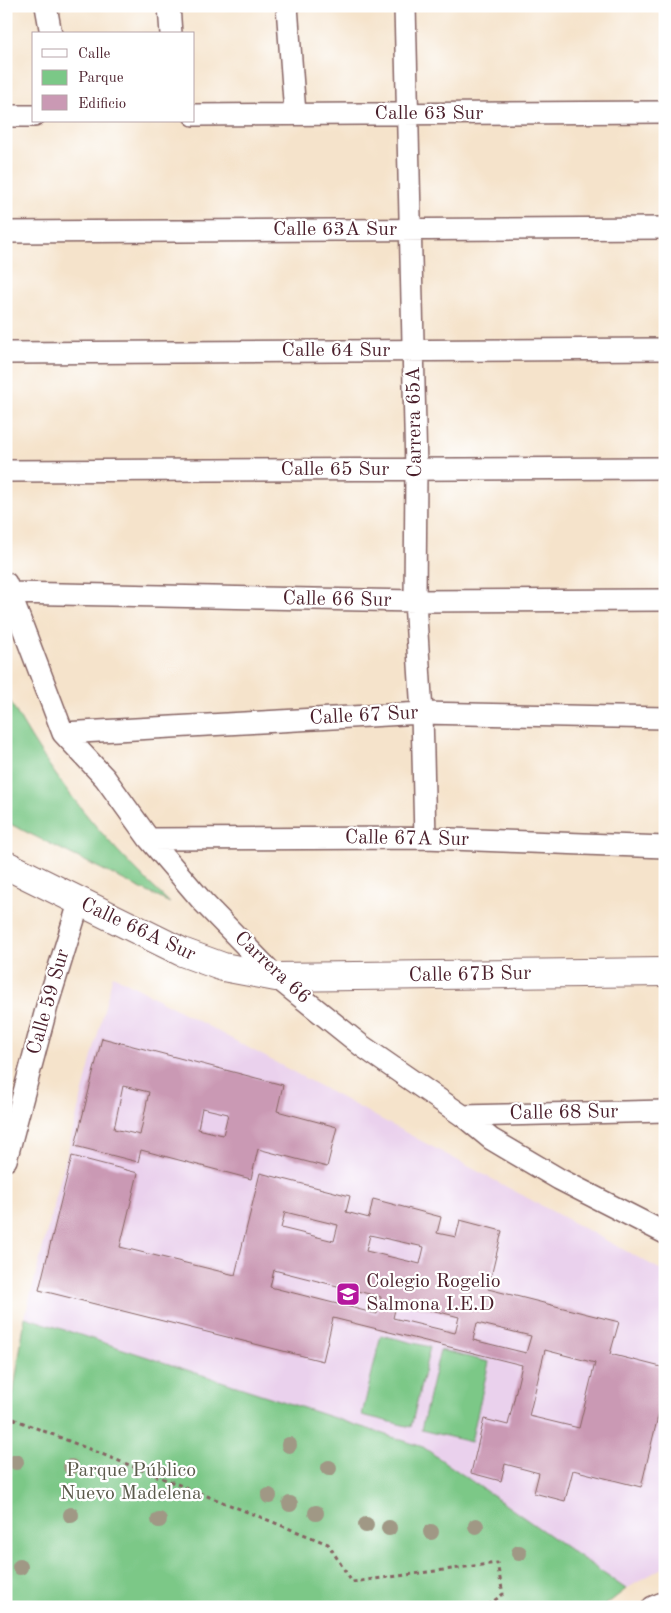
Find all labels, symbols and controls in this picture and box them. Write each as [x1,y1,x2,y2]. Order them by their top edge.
legend [32,32,195,122]
text: Calle [78,47,111,62]
text: Parque [78,71,124,86]
text: Edificio [78,97,126,112]
street label: Calle 63 Sur [375,104,483,124]
street label: Calle 63A Sur [273,220,397,240]
street label: Calle 64 Sur [282,341,390,361]
street label: Carrera 65A [404,366,426,478]
street label: Calle 65 Sur [281,460,389,480]
street label: Calle 66 Sur [282,589,392,611]
street label: Calle 67 Sur [309,703,419,729]
street label: Calle 67A Sur [345,828,469,850]
street label: Calle 66A Sur [77,895,199,965]
street label: Carrera 66 [230,928,314,1008]
street label: Calle 59 Sur [24,947,74,1057]
street label: Calle 67B Sur [408,964,532,986]
street label: Calle 68 Sur [509,1102,619,1124]
place label: Colegio Rogelio Salmona I.E.D [366,1272,501,1315]
school or university icon: Colegio Rogelio Salmona I.E.D [335,1281,361,1307]
park label: Parque Público Nuevo Madelena [60,1461,202,1504]

